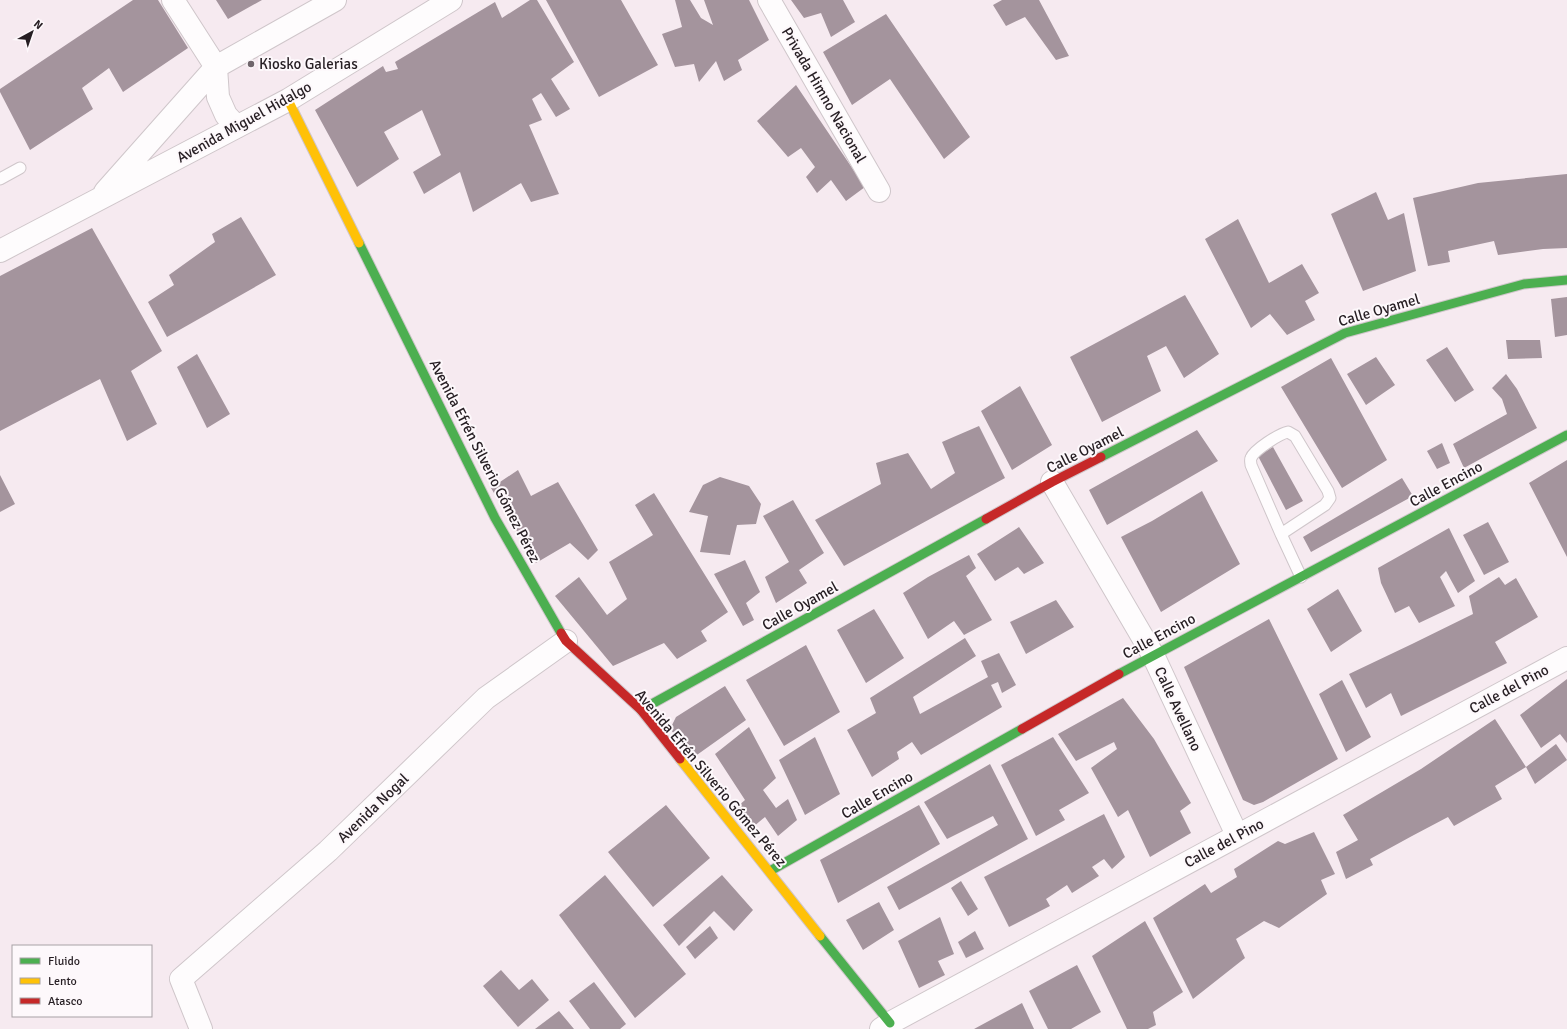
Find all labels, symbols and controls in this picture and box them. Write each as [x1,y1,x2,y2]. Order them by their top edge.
north arrow [12,12,52,52]
text: N [31,17,45,32]
street label: Privada Himno Nacional [778,24,870,166]
place label: Kiosko Galerias [259,55,358,73]
marker: Kiosko Galerias [246,59,256,69]
street label: Avenida Miguel Hidalgo [173,77,315,167]
street label: Calle Oyamel [1336,290,1422,330]
street label: Avenida Efrén Silverio Gómez Pérez [426,356,544,566]
street label: Calle Oyamel [1043,423,1127,477]
street label: Calle Encino [1407,457,1486,511]
street label: Calle Oyamel [759,578,841,634]
street label: Calle Encino [1120,609,1199,663]
street label: Calle del Pino [1466,660,1552,718]
street label: Calle Avellano [1151,664,1206,754]
street label: Avenida Efrén Silverio Gómez Pérez [632,686,791,870]
street label: Calle Encino [838,767,916,823]
street label: Avenida Nogal [334,770,412,846]
street label: Calle del Pino [1181,814,1267,872]
legend [12,945,152,1017]
text: Fluido [48,954,80,969]
text: Lento [48,974,77,989]
text: Atasco [48,994,83,1009]

